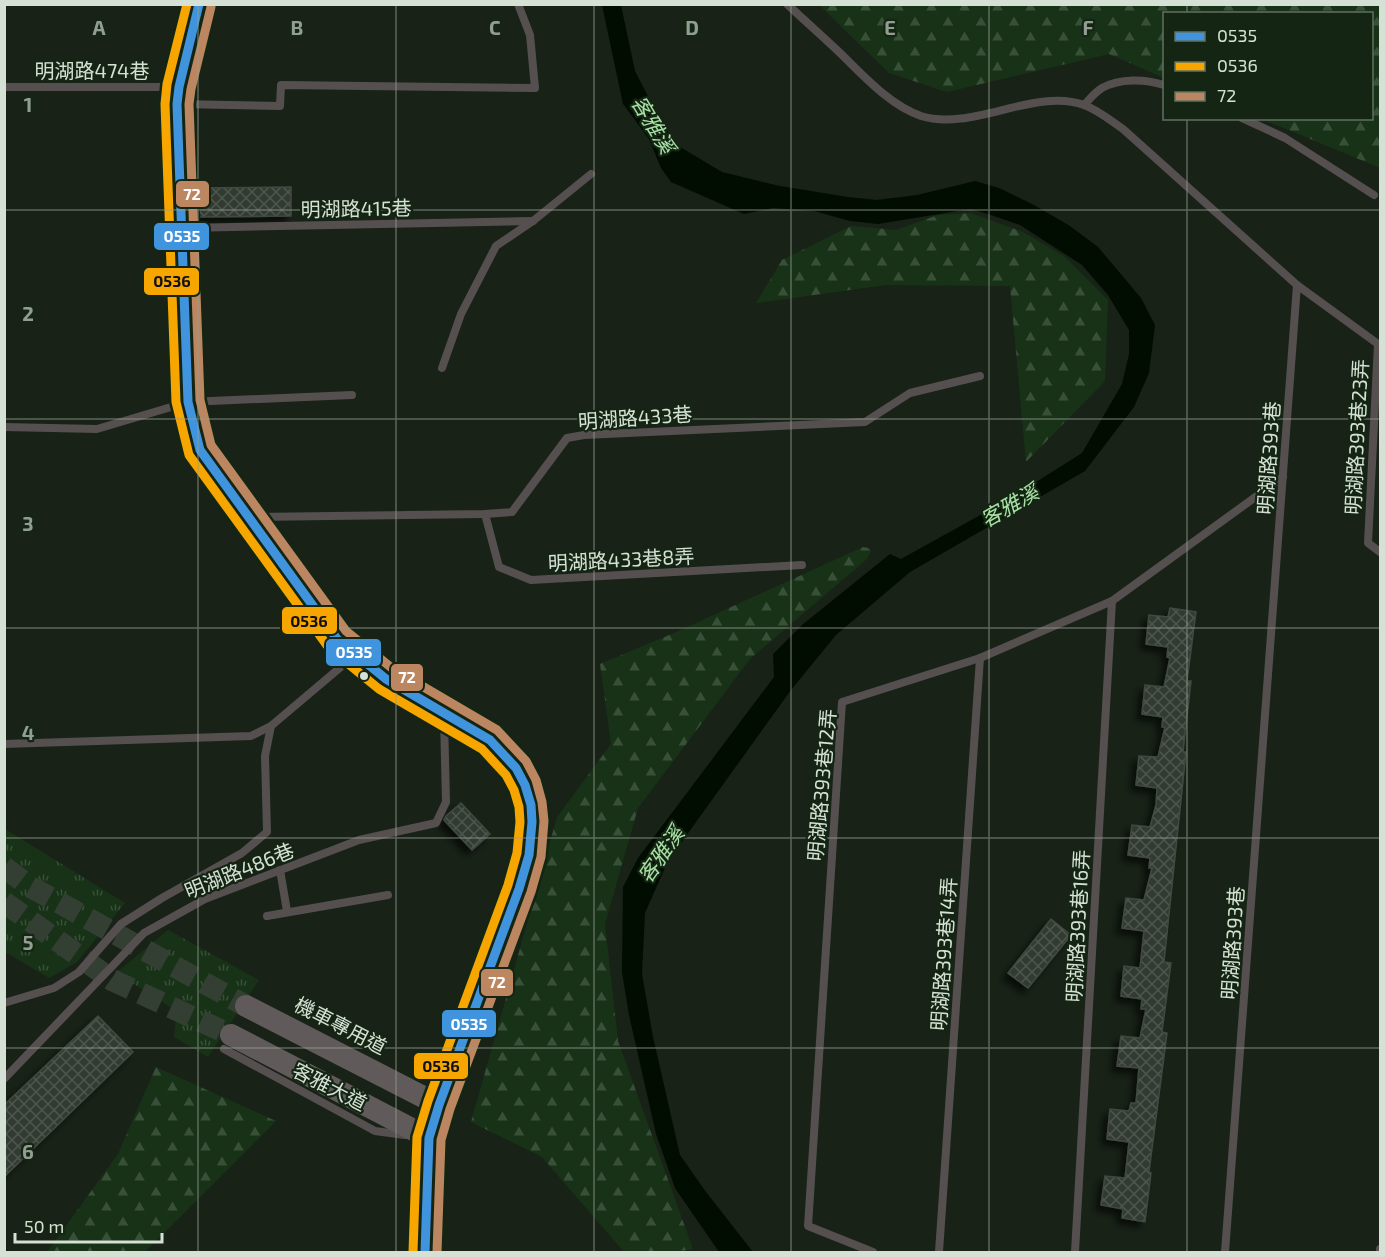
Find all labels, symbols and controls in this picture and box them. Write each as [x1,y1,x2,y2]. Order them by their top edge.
legend [1163,12,1373,120]
text: A [92,15,106,39]
text: B [291,15,303,39]
text: C [489,15,501,39]
text: D [685,15,699,39]
text: E [884,15,896,39]
text: F [1082,15,1094,39]
text: 0535 [1217,24,1257,46]
text: 0536 [1217,54,1258,76]
street label: 明湖路474巷 [35,58,149,82]
text: 72 [1217,84,1236,106]
water label: 客雅溪 [627,91,682,160]
text: 1 [24,92,32,116]
line badge: 72 [175,180,210,208]
text: 72 [183,184,201,203]
street label: 明湖路415巷 [300,195,412,221]
line badge: 0535 [153,222,210,251]
text: 0535 [164,226,201,245]
line badge: 0536 [143,267,200,296]
text: 0536 [153,271,191,290]
text: 2 [22,301,34,325]
street label: 明湖路393巷23弄 [1340,358,1372,516]
street label: 明湖路393巷 [1252,400,1284,516]
street label: 明湖路433巷 [577,401,693,433]
water label: 客雅溪 [975,477,1045,532]
text: 3 [22,511,34,535]
street label: 明湖路433巷8弄 [547,543,695,575]
line badge: 0536 [281,606,338,635]
text: 0536 [290,611,328,630]
line badge: 0535 [325,638,382,667]
text: 0535 [336,642,373,661]
line badge: 72 [390,663,424,692]
text: 72 [398,667,416,686]
unlabelled marker [358,670,370,682]
street label: 明湖路393巷12弄 [802,708,840,862]
text: 4 [22,720,35,744]
water label: 客雅溪 [632,819,690,887]
street label: 明湖路486巷 [181,837,297,903]
street label: 明湖路393巷16弄 [1061,849,1093,1003]
street label: 明湖路393巷14弄 [926,876,960,1032]
street label: 明湖路393巷 [1216,885,1248,1001]
text: 5 [22,930,34,954]
line badge: 72 [480,968,514,997]
text: 72 [488,972,506,991]
street label: 機車專用道 [291,992,391,1058]
line badge: 0535 [441,1009,497,1038]
text: 0535 [451,1014,488,1033]
line badge: 0536 [413,1052,469,1080]
text: 0536 [422,1056,460,1075]
street label: 客雅大道 [289,1057,371,1115]
text: 6 [22,1139,34,1163]
scale bar [15,1206,162,1244]
text: 50 m [24,1215,64,1237]

